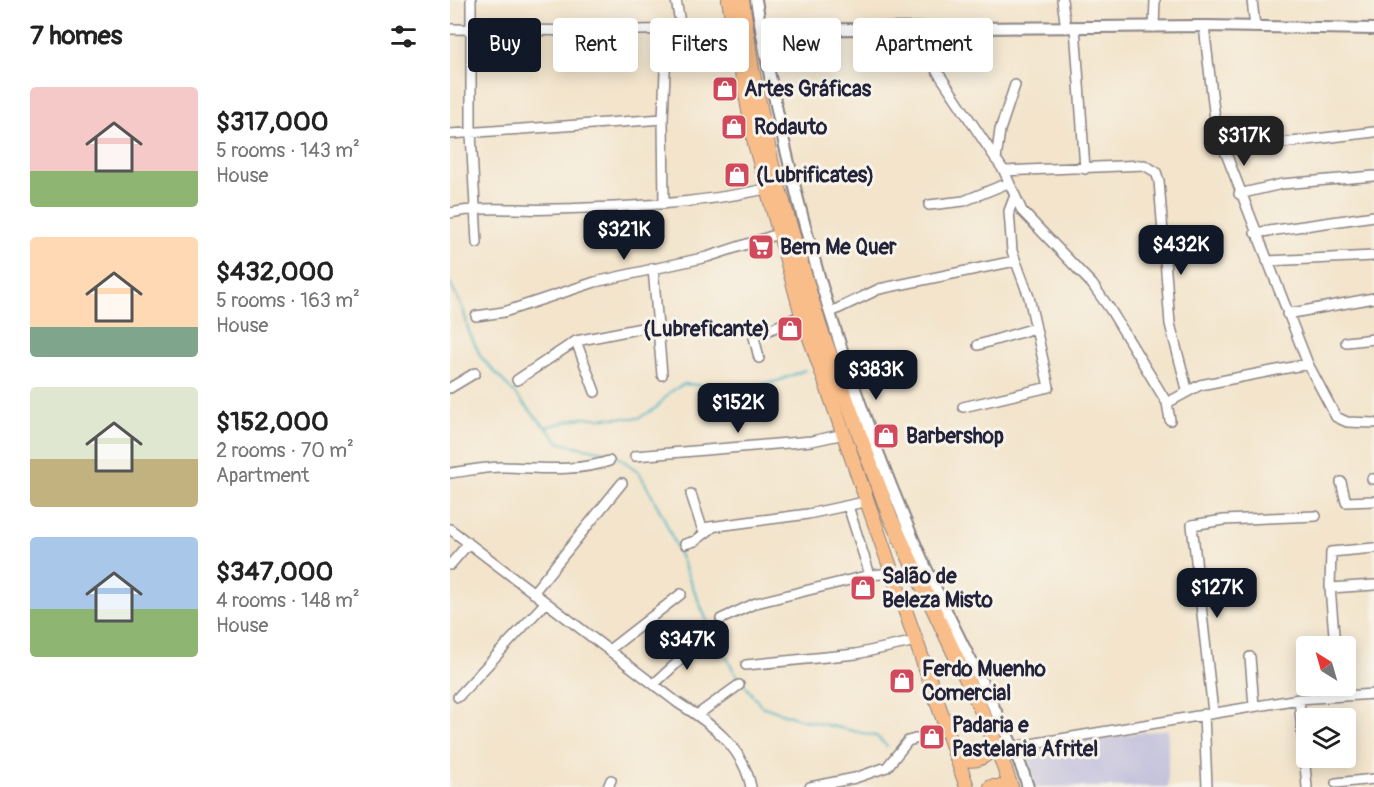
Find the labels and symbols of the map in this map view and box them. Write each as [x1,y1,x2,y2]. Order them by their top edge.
shop icon: Artes Gráficas [710,74,740,104]
place label: Artes Gráficas [744,76,872,103]
shop icon: Rodauto [719,112,749,142]
place label: Rodauto [754,114,828,141]
pin: $317K [1202,116,1286,167]
shop icon: (Lubrificates) [722,160,752,190]
place label: (Lubrificates) [756,162,874,189]
pin: $321K [582,210,666,261]
pin: $432K [1139,225,1223,276]
supermarket icon: Bem Me Quer [746,232,776,262]
place label: Bem Me Quer [780,234,897,261]
shop icon: (Lubreficante) [775,314,805,344]
place label: (Lubreficante) [643,316,770,343]
pin: $383K [834,350,918,401]
pin: $152K [696,383,780,434]
shop icon: Barbershop [871,421,901,451]
place label: Barbershop [906,423,1004,450]
place label: Salão de Beleza Misto [882,563,994,614]
pin: $127K [1175,568,1259,619]
shop icon: Salão de Beleza Misto [848,573,878,603]
pin: $347K [645,620,729,671]
north arrow [1296,636,1356,696]
place label: Ferdo Muenho Comercial [922,656,1046,707]
shop icon: Ferdo Muenho Comercial [887,666,917,696]
place label: Padaria e Pastelaria Afritel [952,712,1098,763]
shop icon: Padaria e Pastelaria Afritel [917,722,947,752]

